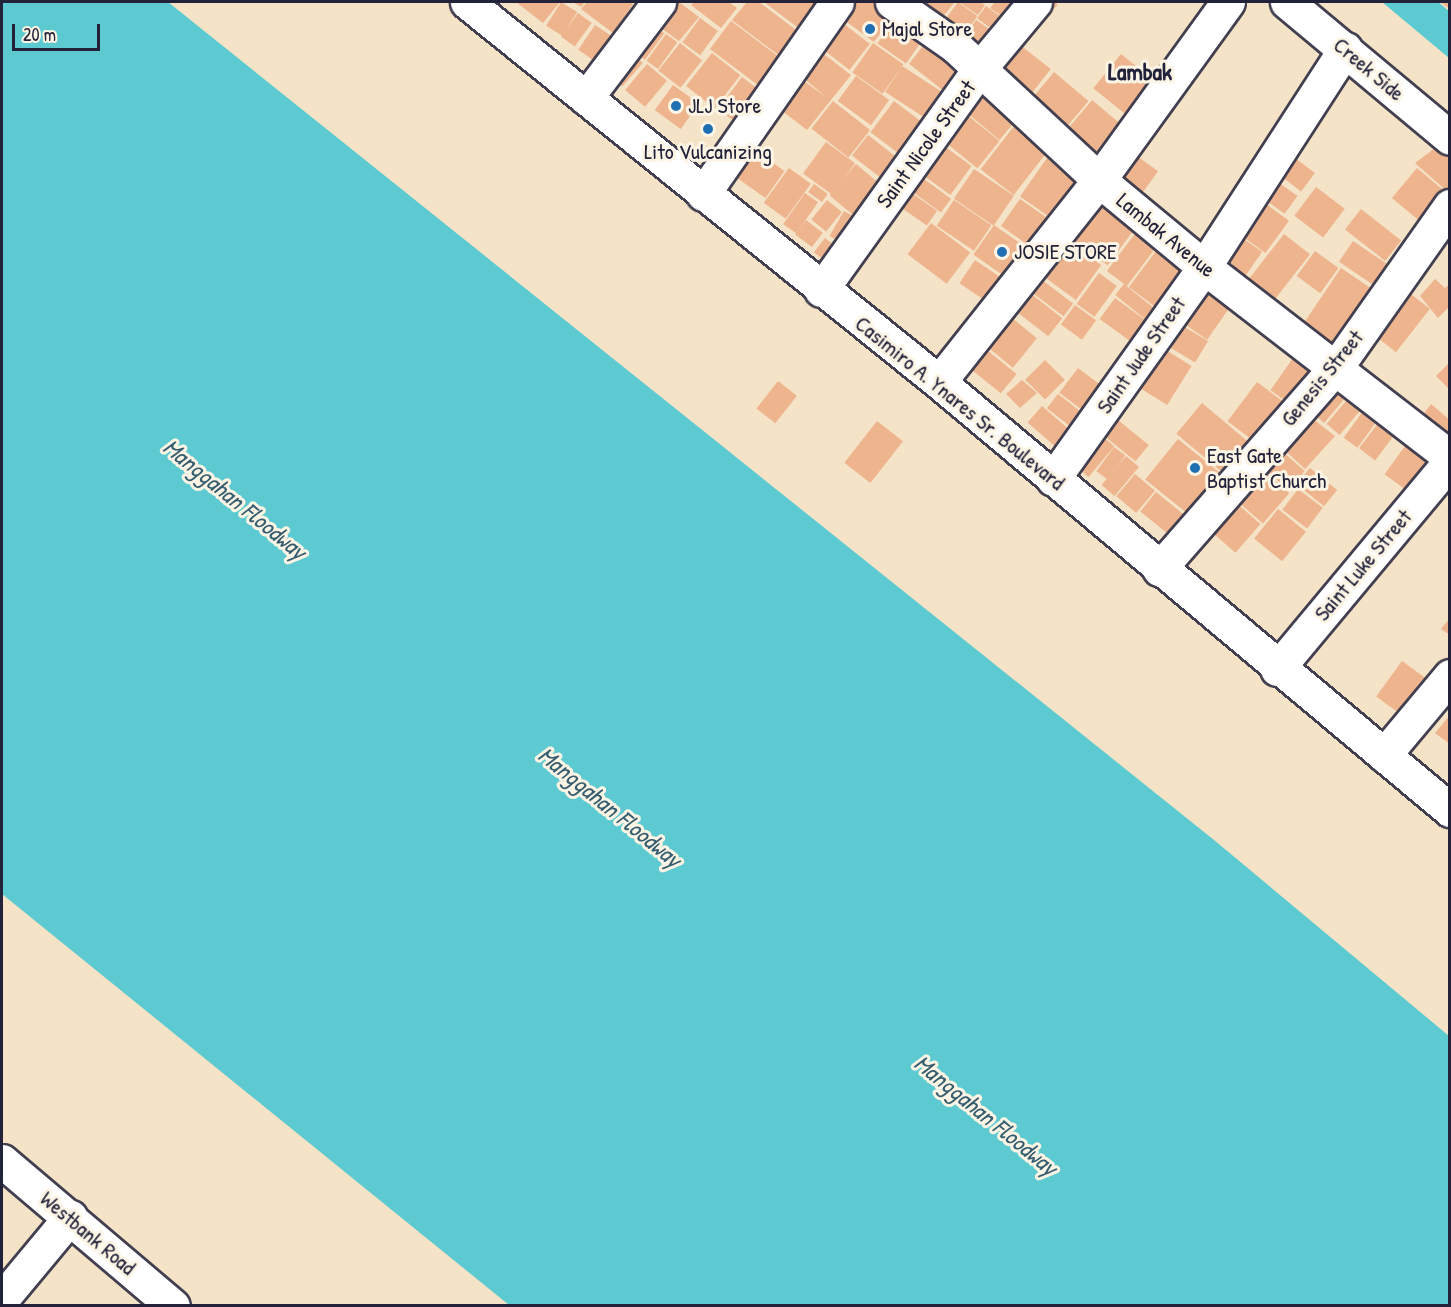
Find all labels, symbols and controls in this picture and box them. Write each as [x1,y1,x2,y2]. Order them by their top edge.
scale bar [15,12,104,50]
place label: Majal Store [882,16,972,42]
text: 20 m [23,22,56,47]
marker: Majal Store [863,22,877,36]
street label: Creek Side [1328,32,1410,106]
district label: Lambak [1108,58,1172,86]
street label: Saint Nicole Street [871,75,981,213]
place label: JLJ Store [688,93,761,119]
marker: JLJ Store [669,99,683,113]
marker: Lito Vulcanizing [701,122,715,136]
place label: Lito Vulcanizing [644,139,772,165]
street label: Lambak Avenue [1111,187,1221,283]
place label: JOSIE STORE [1014,239,1117,265]
marker: JOSIE STORE [995,245,1009,259]
street label: Saint Jude Street [1091,291,1191,419]
street label: Casimiro A. Ynares Sr. Boulevard [850,310,1070,496]
street label: Genesis Street [1275,325,1369,431]
water label: Manggahan Floodway [158,432,312,566]
place label: East Gate Baptist Church [1207,442,1326,494]
marker: East Gate Baptist Church [1188,461,1202,475]
street label: Saint Luke Street [1309,504,1417,626]
water label: Manggahan Floodway [533,740,687,874]
water label: Manggahan Floodway [909,1048,1063,1182]
street label: Westbank Road [35,1186,141,1280]

